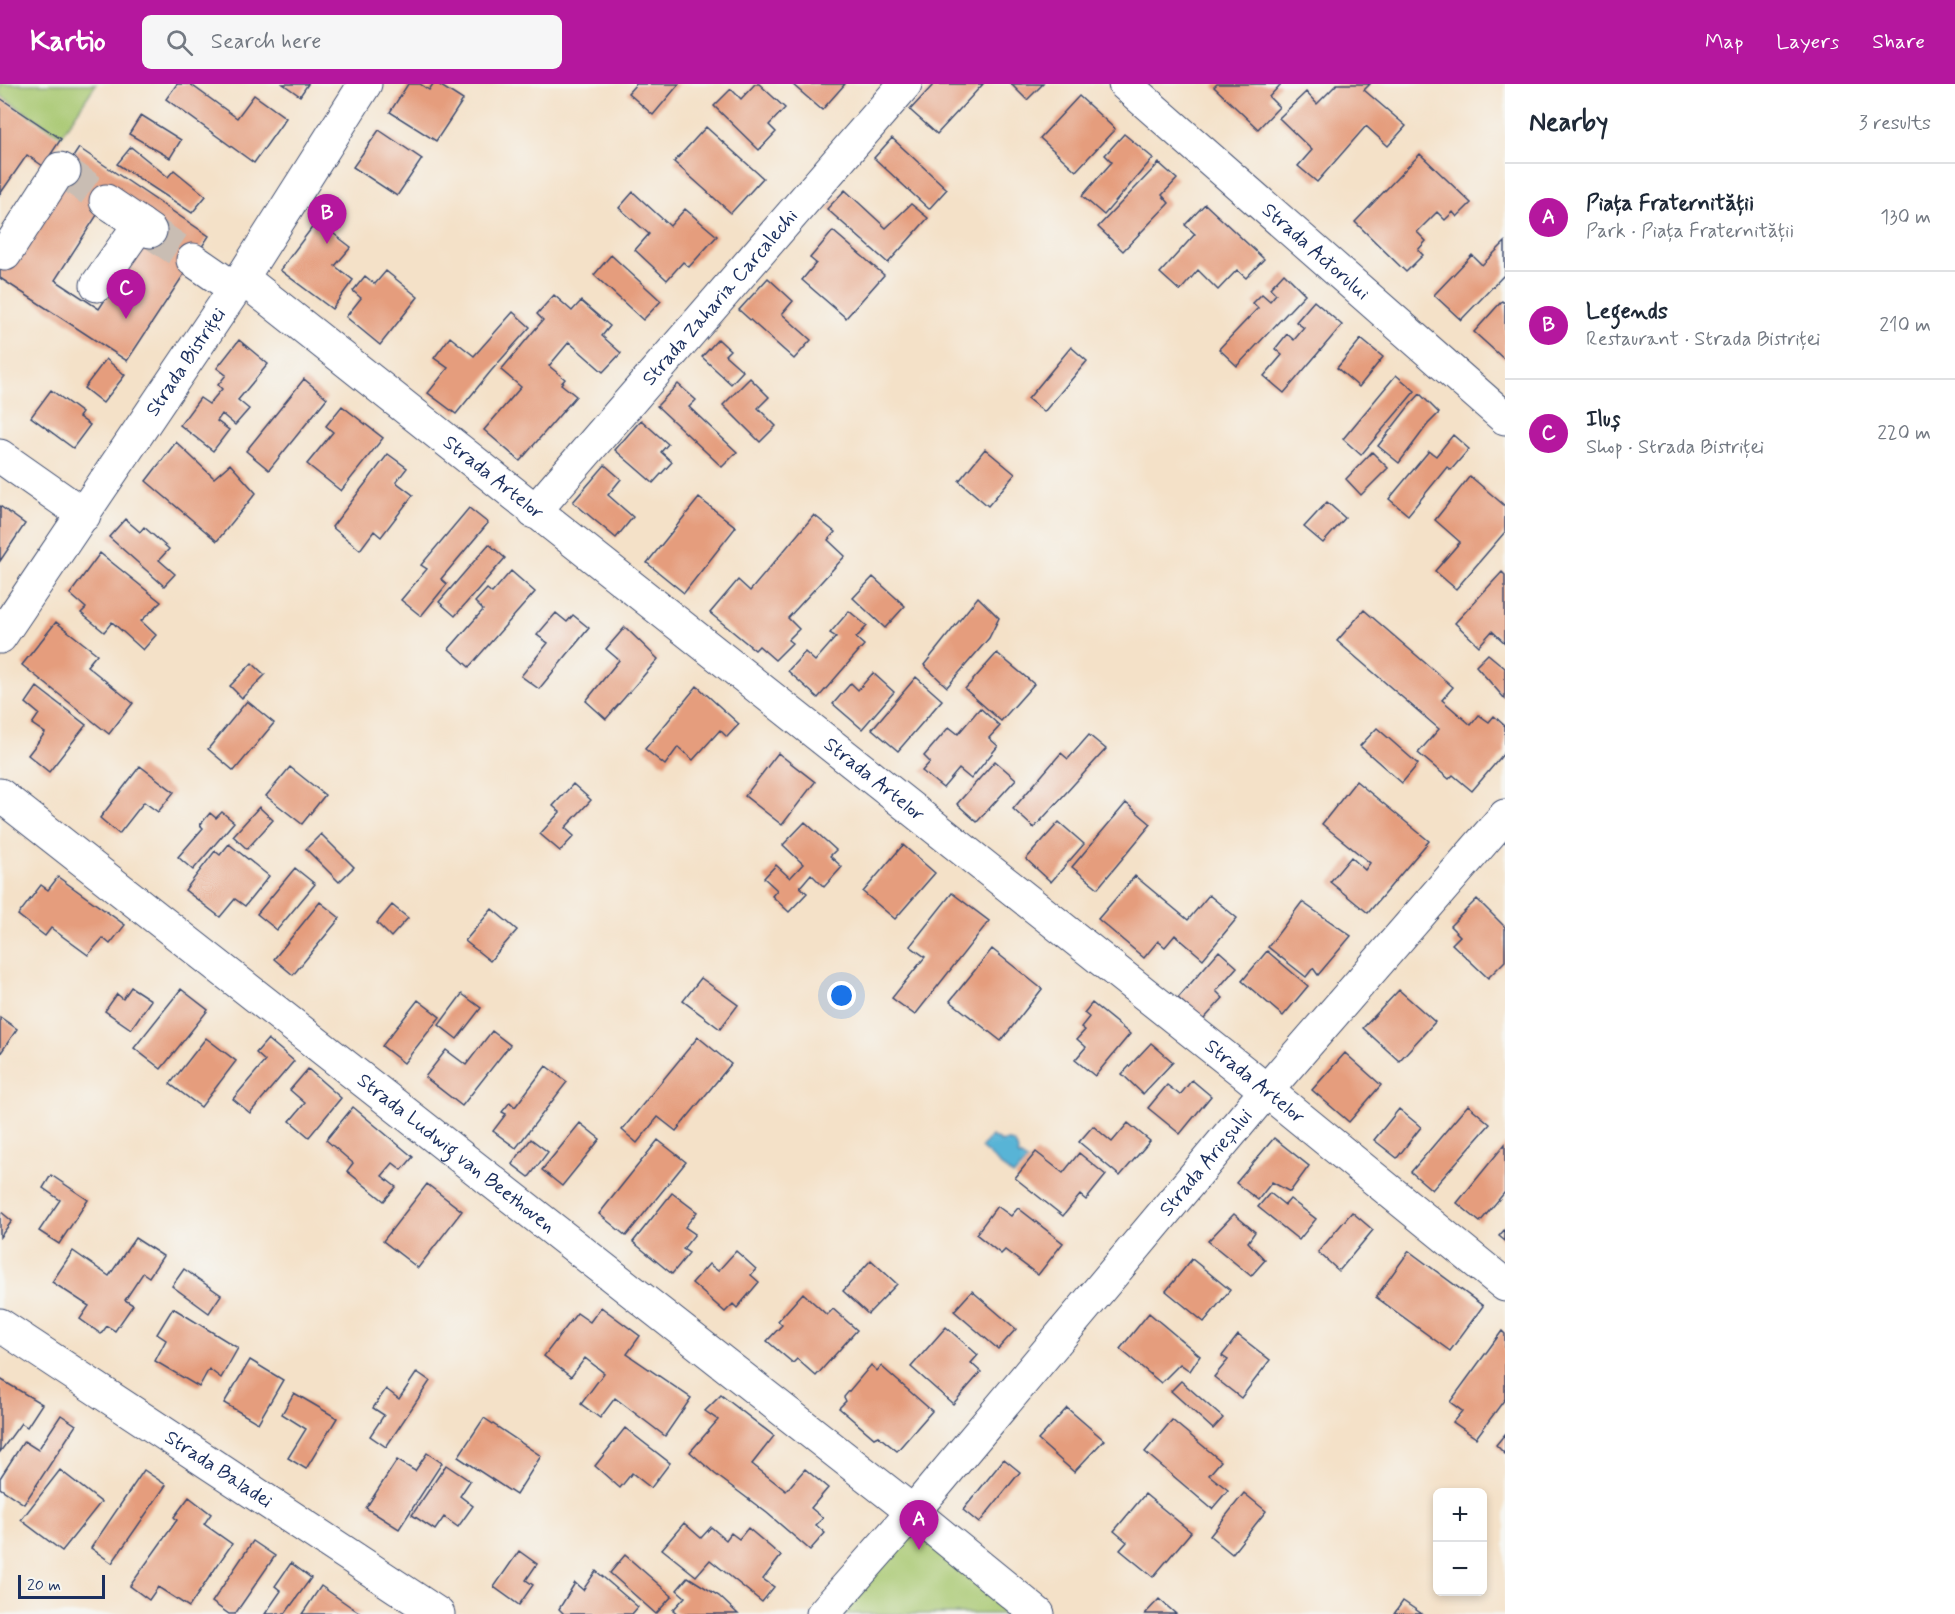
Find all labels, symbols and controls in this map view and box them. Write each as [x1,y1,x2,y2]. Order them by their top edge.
search box [142,15,562,69]
text: Kartio [30,24,106,61]
icon: search [163,26,196,59]
text: Search here [211,28,322,56]
text: Map [1705,28,1743,56]
text: Layers [1776,28,1839,56]
text: Share [1872,28,1925,56]
text: Nearby [1529,106,1608,140]
text: 3 results [1859,110,1931,137]
text: Piața Fraternității [1586,190,1754,218]
pin: B [308,194,346,244]
street label: Strada Actorului [1256,197,1375,306]
street label: Strada Zaharia Carcalechi [636,203,804,391]
text: A [1542,204,1555,231]
text: 130 m [1880,204,1931,231]
text: Park · Piața Fraternității [1586,218,1794,245]
pin: C [106,270,146,319]
text: Legends [1586,298,1668,326]
street label: Strada Bistriței [139,302,232,422]
text: B [1542,312,1555,339]
text: 210 m [1879,312,1931,339]
text: Restaurant · Strada Bistriței [1586,326,1820,353]
text: Iluș [1586,406,1620,434]
text: C [1541,420,1556,447]
text: 220 m [1877,420,1931,447]
street label: Strada Artelor [437,429,550,526]
text: Shop · Strada Bistriței [1586,434,1764,461]
street label: Strada Artelor [818,731,931,828]
your location [827,981,856,1010]
street label: Strada Artelor [1199,1033,1311,1130]
street label: Strada Ludwig van Beethoven [351,1067,561,1240]
street label: Strada Arieșului [1153,1103,1259,1222]
street label: Strada Baladei [159,1424,278,1515]
map controls [1433,1488,1487,1596]
button: + [1433,1488,1487,1542]
pin: A [900,1500,938,1550]
button: − [1433,1542,1487,1596]
scale bar [18,1572,105,1600]
text: 20 m [27,1575,61,1596]

